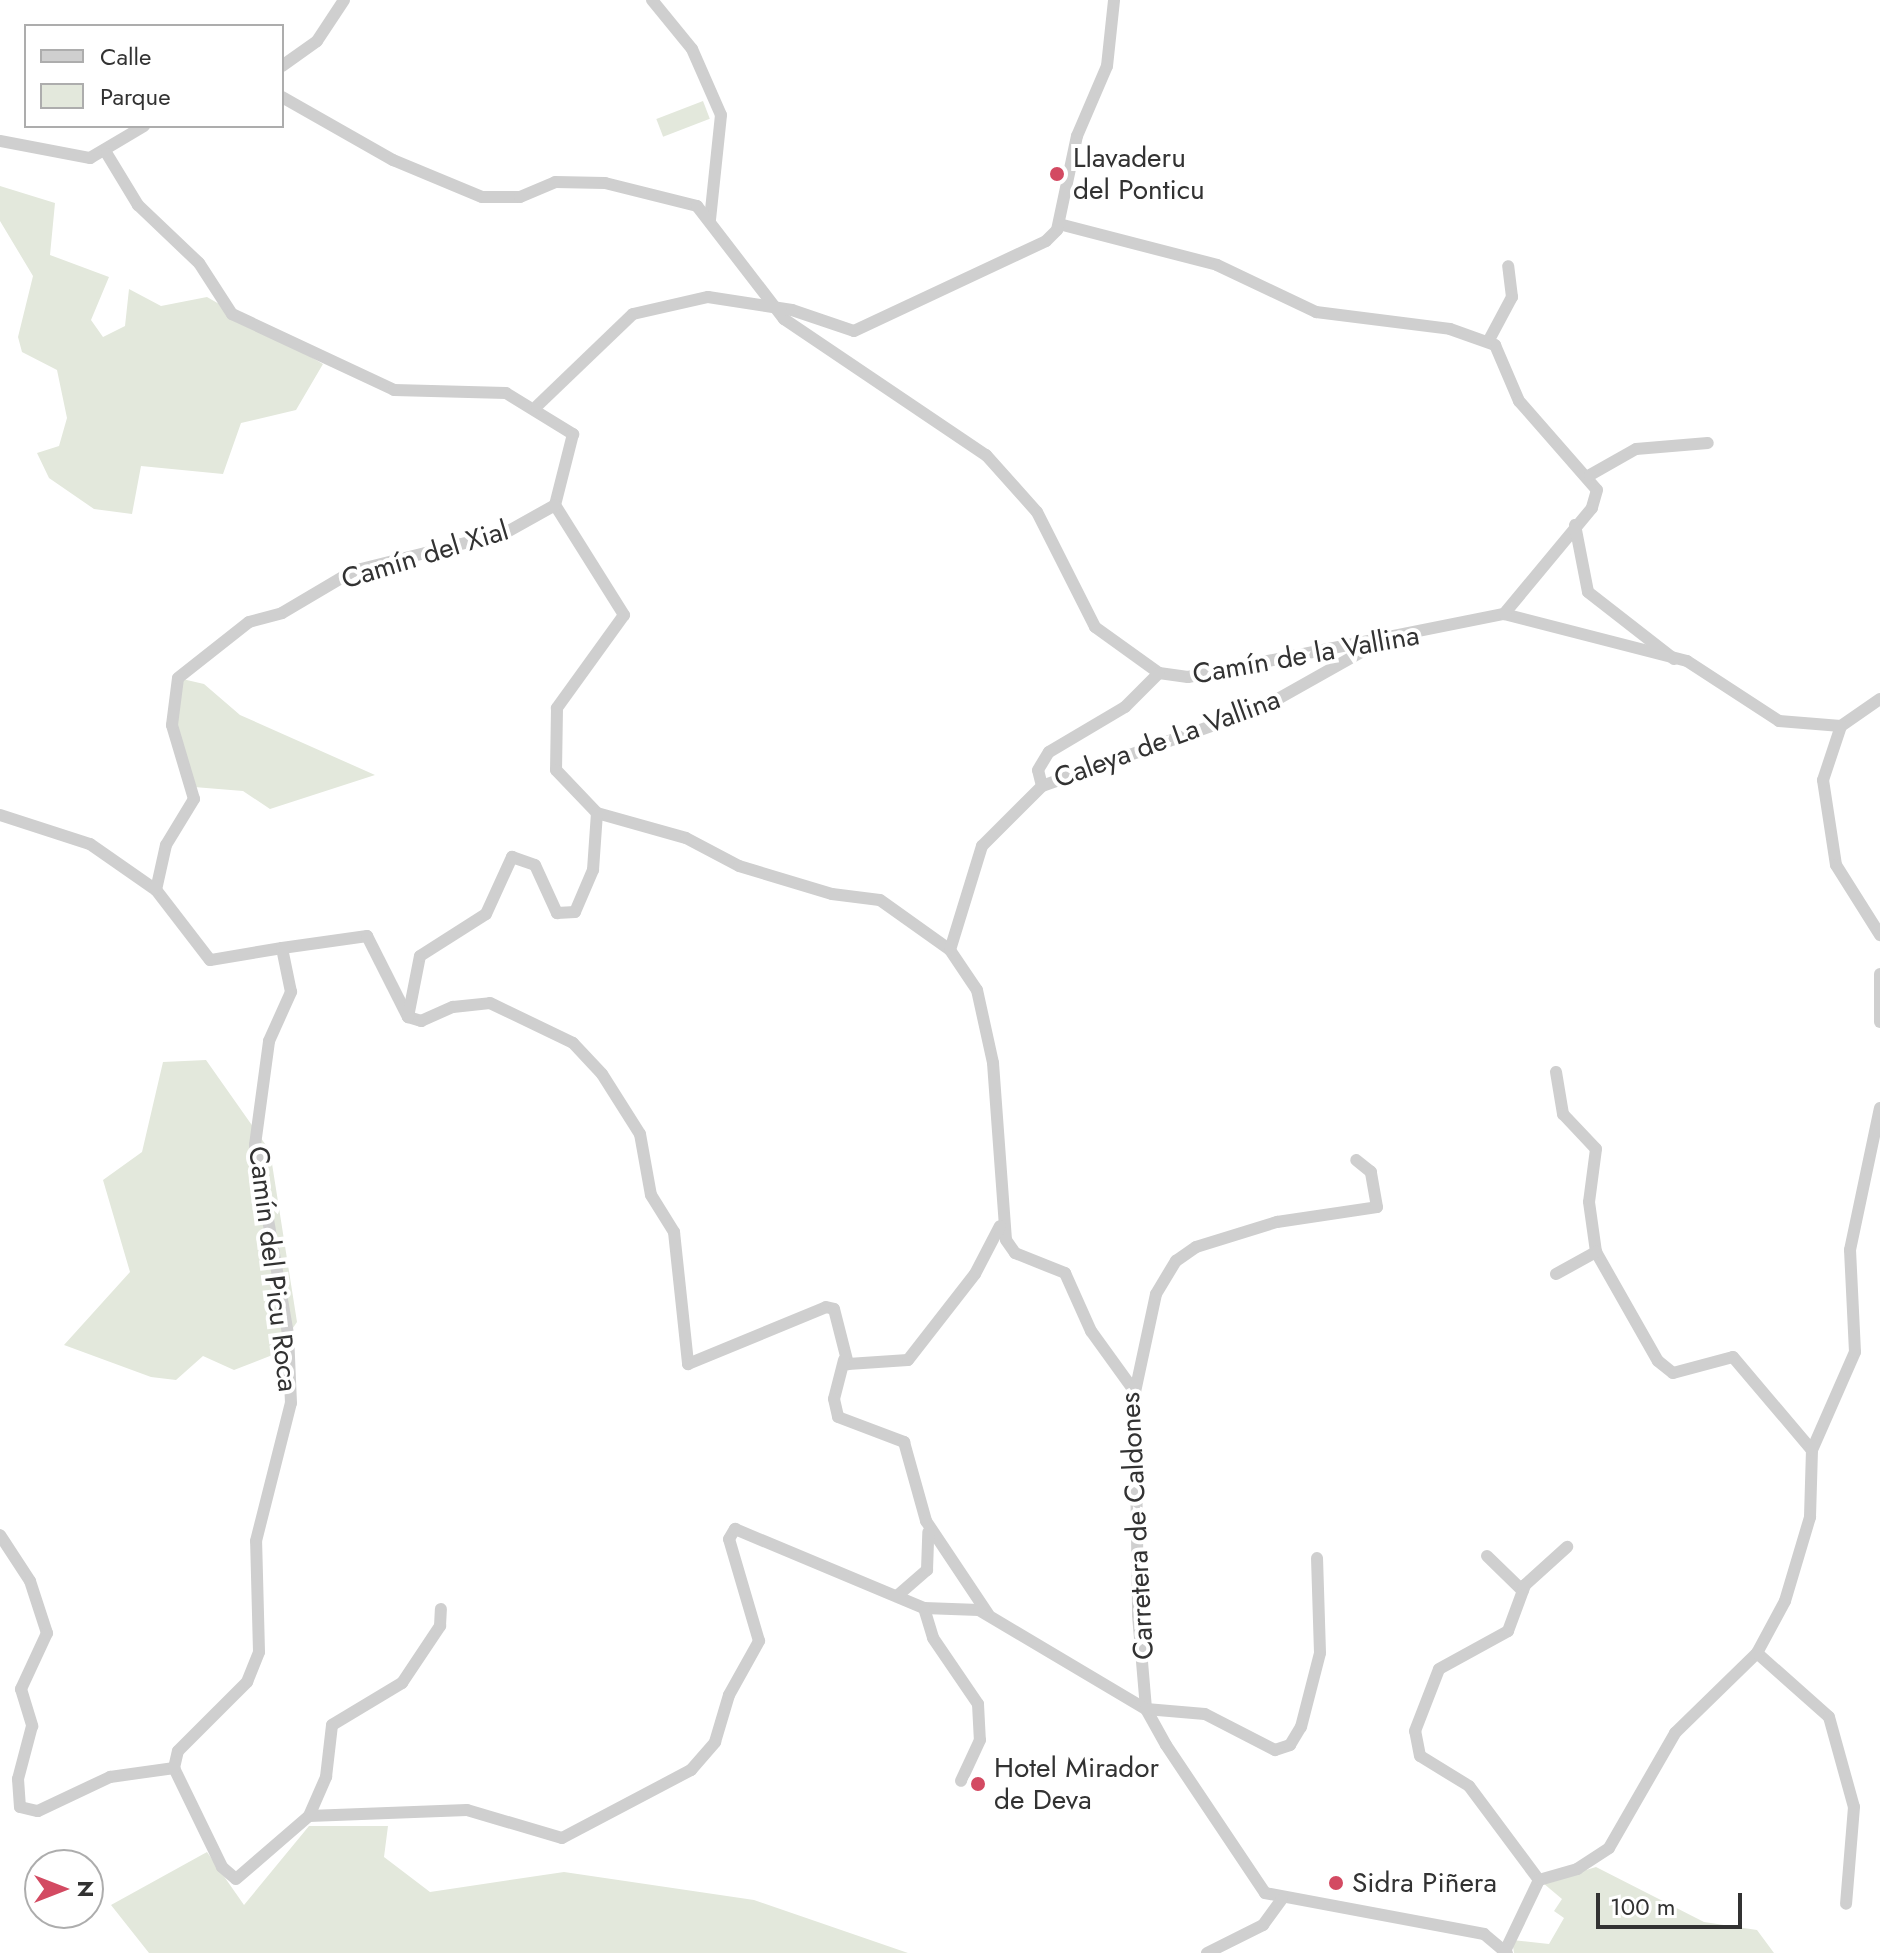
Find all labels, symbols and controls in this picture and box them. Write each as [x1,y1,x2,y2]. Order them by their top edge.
legend [24,24,284,128]
text: Calle [100,39,151,74]
text: Parque [100,79,171,114]
place label: Llavaderu del Ponticu [1073,141,1205,207]
marker: Llavaderu del Ponticu [1048,165,1066,183]
street label: Camín del Xial [337,514,513,596]
street label: Camín de la Vallina [1190,619,1422,691]
street label: Caleya de La Vallina [1049,683,1285,795]
street label: Camín del Picu Roca [241,1144,305,1394]
street label: Carretera de Caldones [1113,1391,1161,1661]
place label: Hotel Mirador de Deva [994,1751,1159,1817]
marker: Hotel Mirador de Deva [969,1775,987,1793]
north arrow [24,1849,104,1929]
place label: Sidra Piñera [1352,1866,1497,1900]
marker: Sidra Piñera [1327,1874,1345,1892]
scale bar [1600,1877,1746,1927]
text: N [70,1880,102,1898]
text: 100 m [1610,1889,1676,1924]

